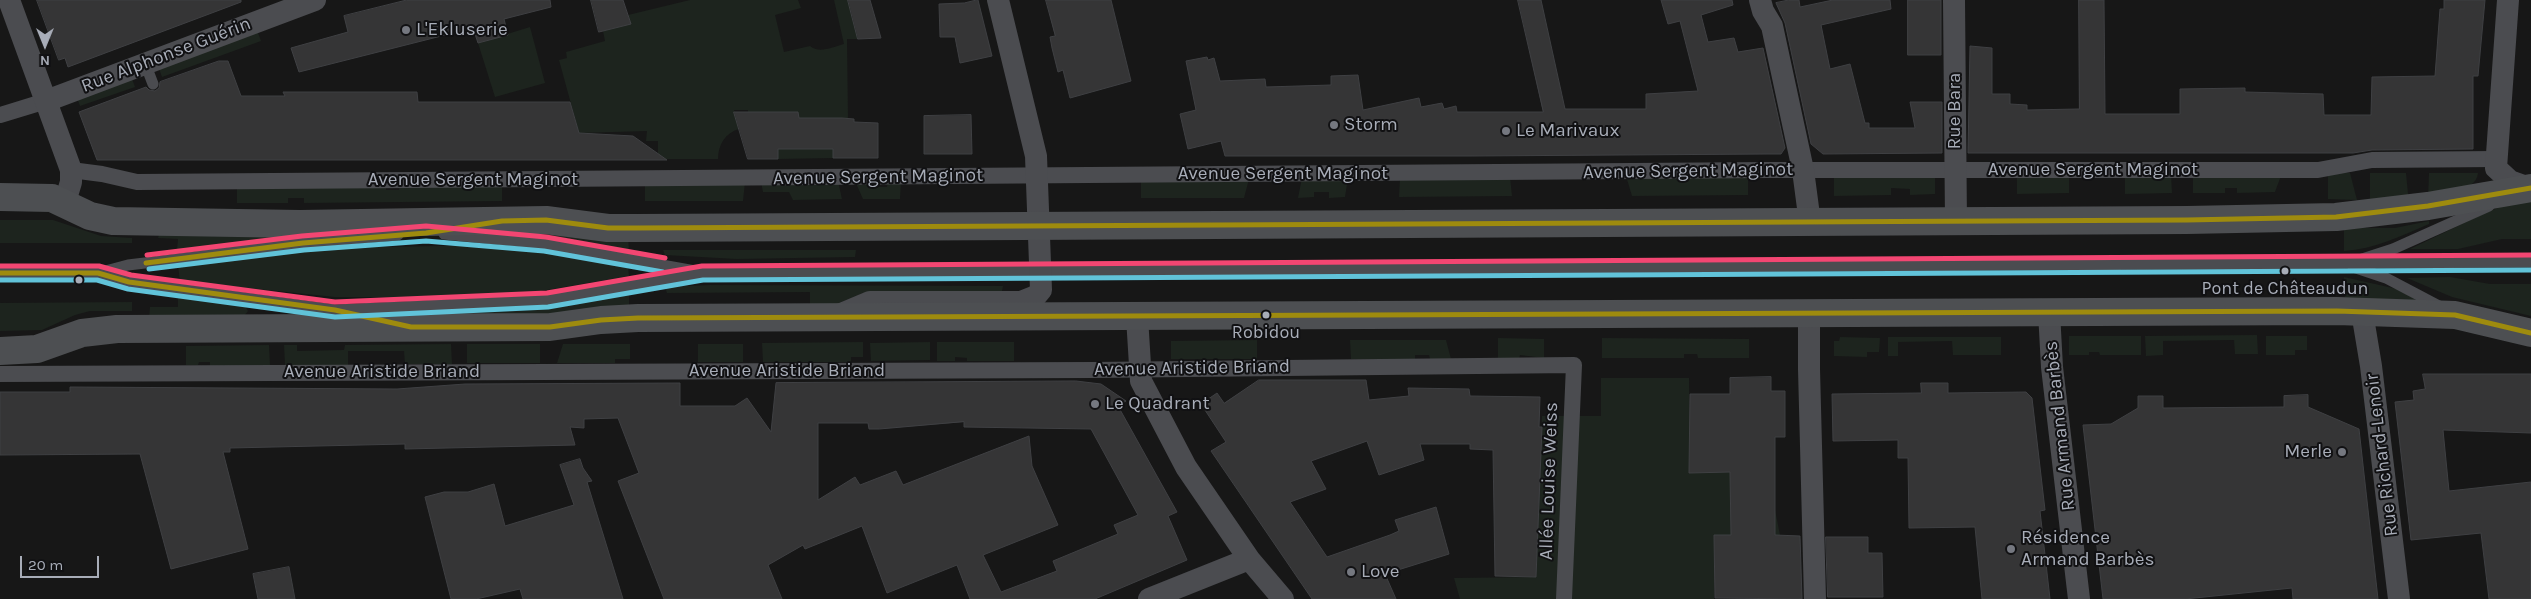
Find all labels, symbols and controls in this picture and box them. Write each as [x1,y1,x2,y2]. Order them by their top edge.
street label: Rue Alphonse Guérin [78,12,254,98]
place label: L'Ekluserie [416,19,508,41]
north arrow [20,20,70,70]
marker: L'Ekluserie [400,24,412,36]
text: N [40,52,50,69]
street label: Rue Bara [1944,72,1966,150]
place label: Storm [1344,114,1398,136]
marker: Storm [1328,119,1340,131]
place label: Le Marivaux [1516,120,1619,142]
marker: Le Marivaux [1500,125,1512,137]
street label: Avenue Sergent Maginot [1583,158,1793,184]
street label: Avenue Sergent Maginot [1988,159,2198,181]
street label: Avenue Sergent Maginot [1178,163,1388,185]
street label: Avenue Sergent Maginot [773,164,983,190]
street label: Avenue Sergent Maginot [368,169,578,191]
marker: Pont de Châteaudun [2280,266,2290,276]
unlabelled marker [74,275,84,285]
place label: Pont de Châteaudun [2202,278,2368,300]
marker: Robidou [1261,310,1271,320]
place label: Robidou [1232,322,1300,344]
street label: Rue Armand Barbès [2040,340,2080,512]
street label: Avenue Aristide Briand [1094,355,1290,381]
street label: Avenue Aristide Briand [689,360,885,382]
street label: Avenue Aristide Briand [284,361,480,383]
street label: Rue Richard-Lenoir [2361,372,2403,538]
place label: Le Quadrant [1105,393,1210,415]
marker: Le Quadrant [1089,398,1101,410]
street label: Allée Louise Weiss [1535,402,1563,560]
place label: Merle [2284,441,2332,463]
marker: Merle [2336,446,2348,458]
place label: Résidence Armand Barbès [2021,527,2154,571]
marker: Résidence Armand Barbès [2005,543,2017,555]
scale bar [22,546,101,578]
text: 20 m [28,556,63,574]
place label: Love [1361,561,1400,583]
marker: Love [1345,566,1357,578]

